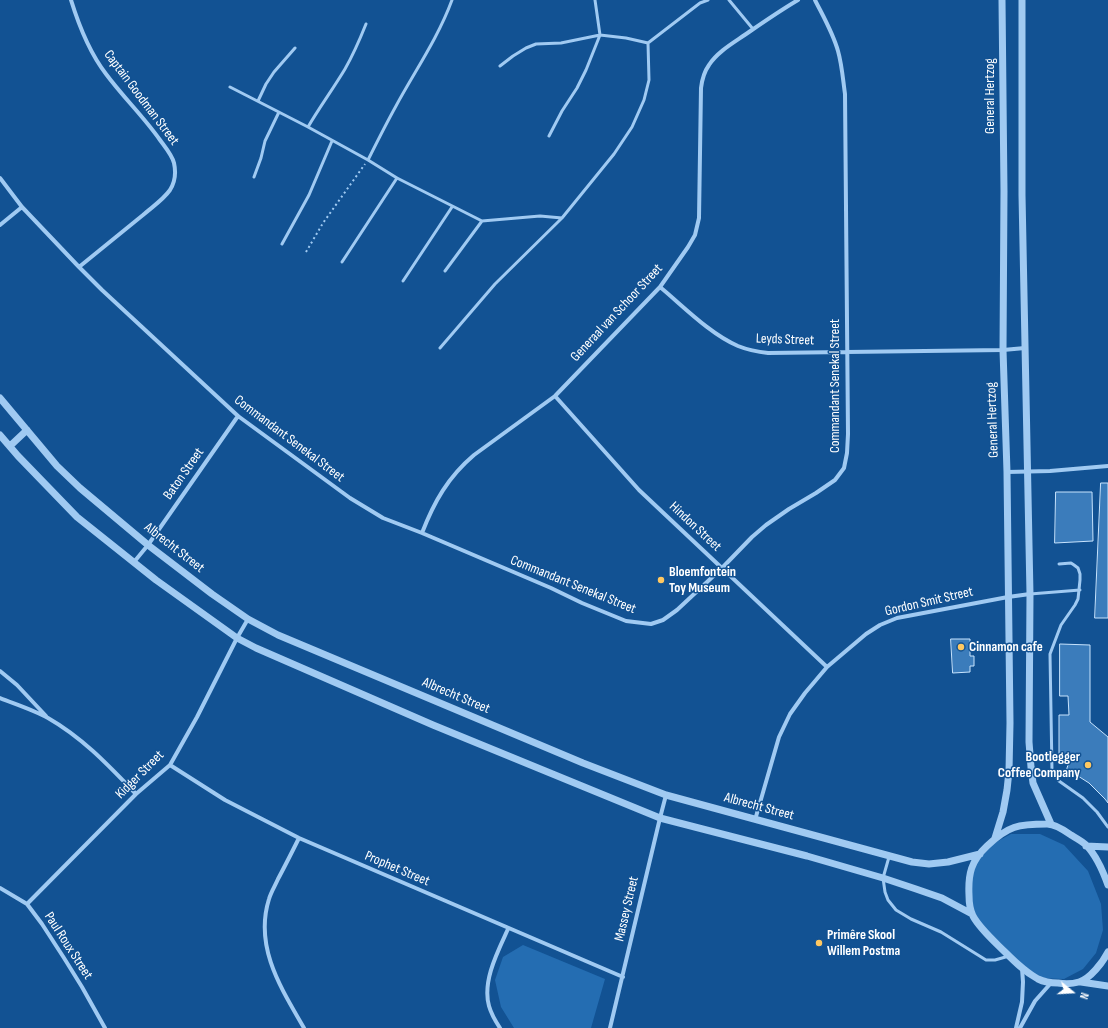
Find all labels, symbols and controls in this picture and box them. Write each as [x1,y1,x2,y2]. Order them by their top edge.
street label: Captain Goodman Street [100,47,182,149]
street label: General Hertzog [982,58,998,134]
street label: Generaal van Schoor Street [567,261,667,365]
street label: Commandant Senekal Street [827,319,843,453]
street label: Leyds Street [755,331,815,349]
street label: General Hertzog [983,382,1003,458]
street label: Commandant Senekal Street [230,392,348,486]
street label: Baton Street [160,445,208,503]
street label: Hindon Street [665,499,725,555]
street label: Albrecht Street [141,519,207,577]
street label: Commandant Senekal Street [508,552,638,618]
place label: Bloemfontein Toy Museum [669,564,736,596]
marker: Bloemfontein Toy Museum [656,575,666,585]
street label: Gordon Smit Street [883,584,975,620]
place label: Cinnamon cafe [969,639,1043,655]
marker: Cinnamon cafe [956,642,966,652]
street label: Albrecht Street [420,674,492,718]
street label: Kidger Street [112,747,168,803]
place label: Bootlegger Coffee Company [998,749,1080,782]
marker: Bootlegger Coffee Company [1083,760,1093,770]
street label: Albrecht Street [722,790,796,824]
street label: Prophet Street [362,848,432,890]
street label: Massey Street [611,875,643,943]
street label: Paul Roux Street [40,909,96,983]
place label: Primêre Skool Willem Postma [827,927,900,960]
marker: Primêre Skool Willem Postma [814,938,824,948]
north arrow [1052,972,1092,1012]
text: N [1077,991,1091,1001]

